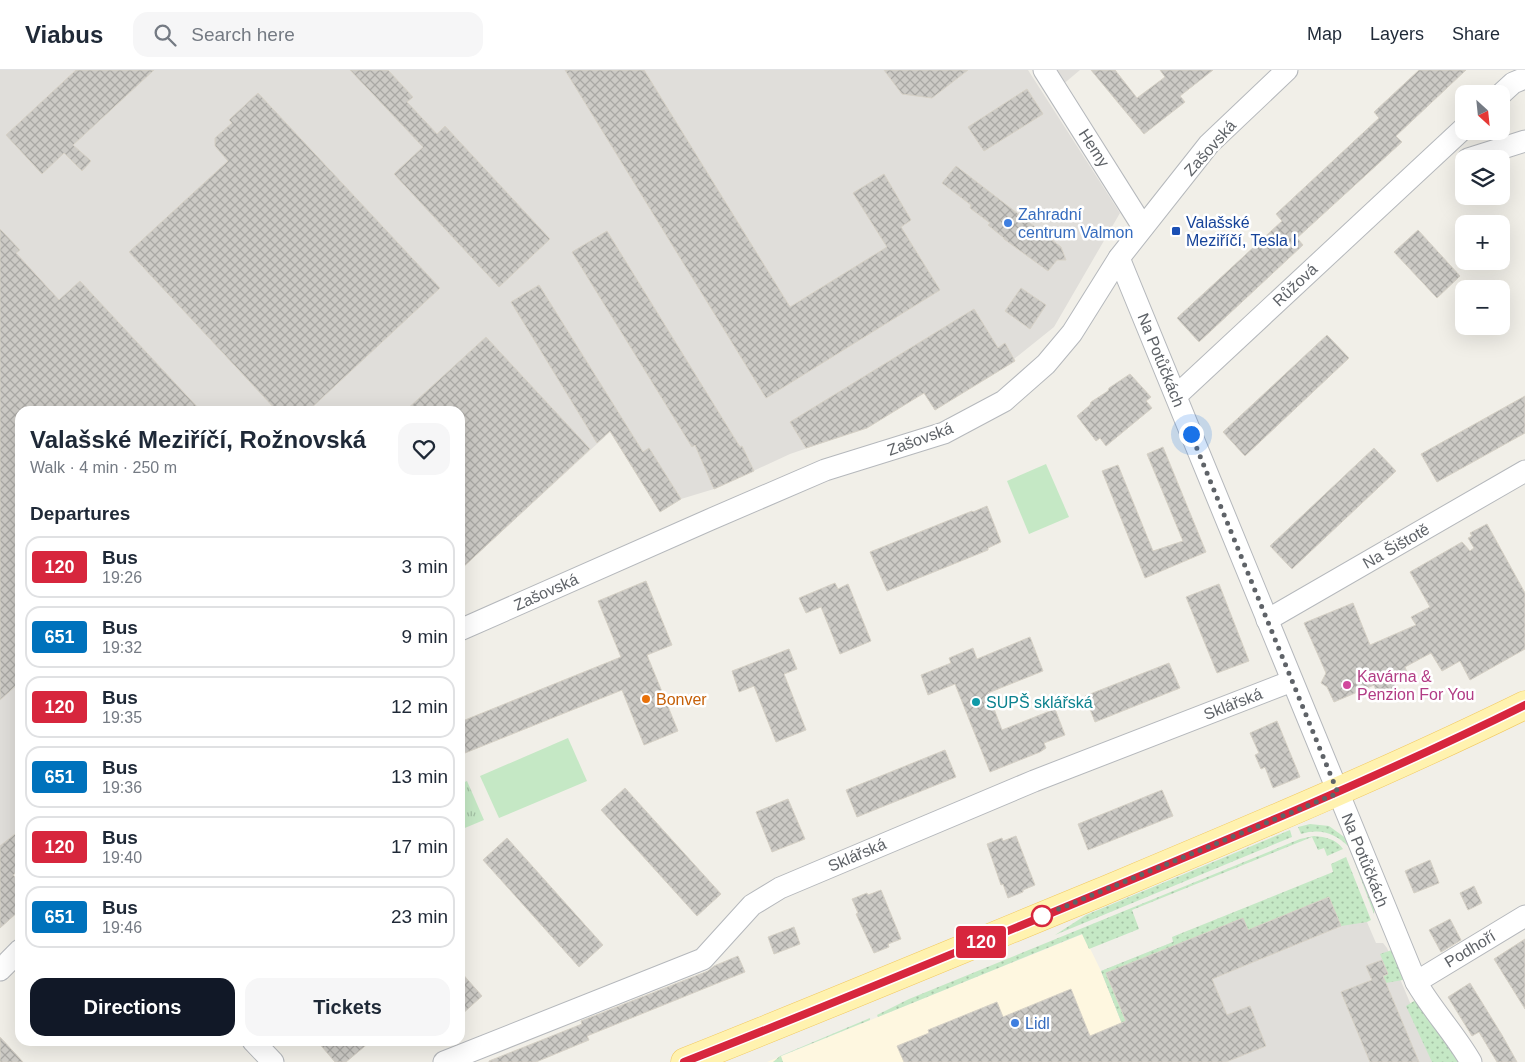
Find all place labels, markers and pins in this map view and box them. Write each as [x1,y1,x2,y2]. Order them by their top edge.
place label: Zahradní centrum Valmon [1018,206,1133,241]
place label: Valašské Meziříčí, Tesla I [1186,214,1297,249]
marker: Zahradní centrum Valmon [1002,217,1014,229]
marker: Valašské Meziříčí, Tesla I [1170,225,1182,237]
place label: Kavárna & Penzion For You [1357,668,1474,703]
marker: Kavárna & Penzion For You [1341,679,1353,691]
place label: Bonver [656,691,707,708]
marker: Bonver [640,693,652,705]
place label: SUPŠ sklářská [986,693,1093,711]
marker: SUPŠ sklářská [970,696,982,708]
unlabelled marker [1031,905,1053,927]
place label: Lidl [1025,1015,1050,1032]
marker: Lidl [1009,1017,1021,1029]

